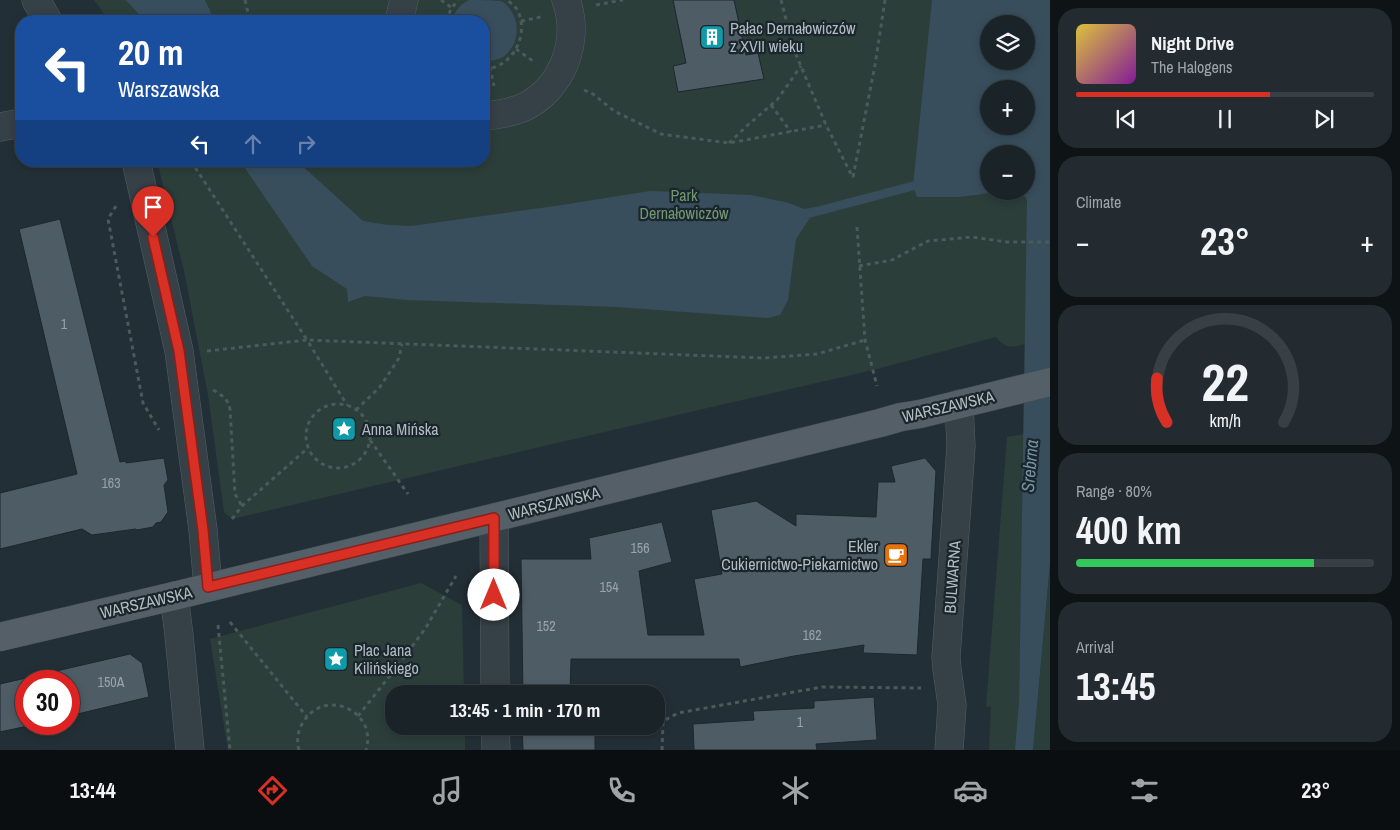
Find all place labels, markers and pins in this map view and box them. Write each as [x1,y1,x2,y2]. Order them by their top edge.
place label: Pałac Dernałowiczów z XVII wieku [730,17,856,57]
building icon: Pałac Dernałowiczów z XVII wieku [699,24,725,50]
pin [132,186,174,237]
place icon: Anna Mińska [331,416,357,442]
place label: Anna Mińska [361,418,439,440]
place label: Ekler Cukiernictwo-Piekarnictwo [721,535,879,575]
cafe icon: Ekler Cukiernictwo-Piekarnictwo [883,542,909,568]
place label: Plac Jana Kilińskiego [354,639,419,679]
place icon: Plac Jana Kilińskiego [323,646,349,672]

